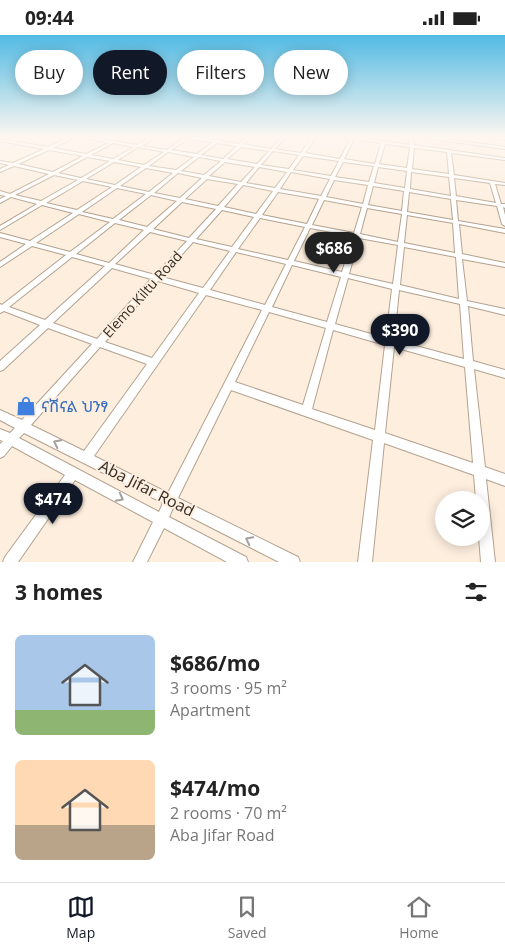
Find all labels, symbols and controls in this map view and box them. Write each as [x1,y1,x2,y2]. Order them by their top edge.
text: 09:44 [25,5,74,31]
chip: Buy [15,50,83,95]
chip: Rent [93,50,167,95]
chip: Filters [177,50,264,95]
chip: New [274,50,348,95]
pin: $686 [304,231,364,274]
text: $686 [316,237,352,259]
street label: Elemo Kiltu Road [98,247,186,341]
pin: $390 [370,313,430,356]
text: $390 [382,319,418,341]
shop icon: ናሽናል ህንፃ [15,395,37,417]
place label: ናሽናል ህንፃ [41,395,108,417]
one-way arrow [54,439,63,449]
street label: Aba Jifar Road [95,454,199,522]
pin: $474 [23,483,83,525]
text: $474 [35,488,71,510]
one-way arrow [115,491,124,501]
map controls [435,491,490,546]
button: layers [435,491,490,546]
one-way arrow [246,536,255,546]
text: 3 homes [15,578,103,606]
icon: filters [462,578,490,606]
text: $686/mo [170,649,260,677]
icon: home [55,655,115,715]
text: 3 rooms · 95 m² [170,677,287,699]
text: Apartment [170,699,250,721]
text: $474/mo [170,774,260,802]
icon: home [55,780,115,840]
text: 2 rooms · 70 m² [170,802,287,824]
text: Aba Jifar Road [170,824,274,846]
tab: Map [66,893,95,942]
tab: Saved [228,893,267,942]
tab: Home [399,893,439,942]

